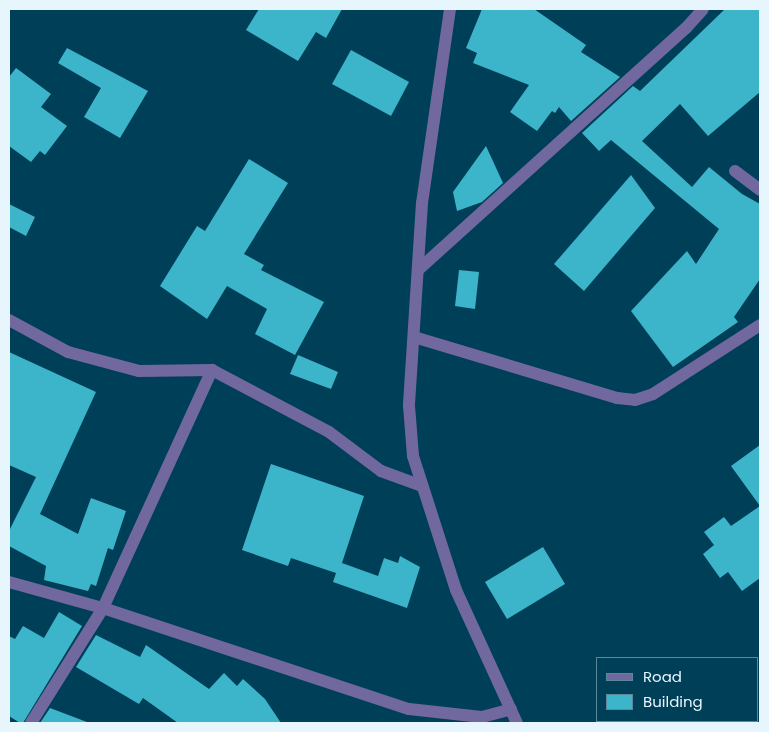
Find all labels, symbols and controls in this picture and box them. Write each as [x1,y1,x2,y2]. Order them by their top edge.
legend [596,657,759,722]
text: Road [643,666,682,687]
text: Building [643,691,703,712]

